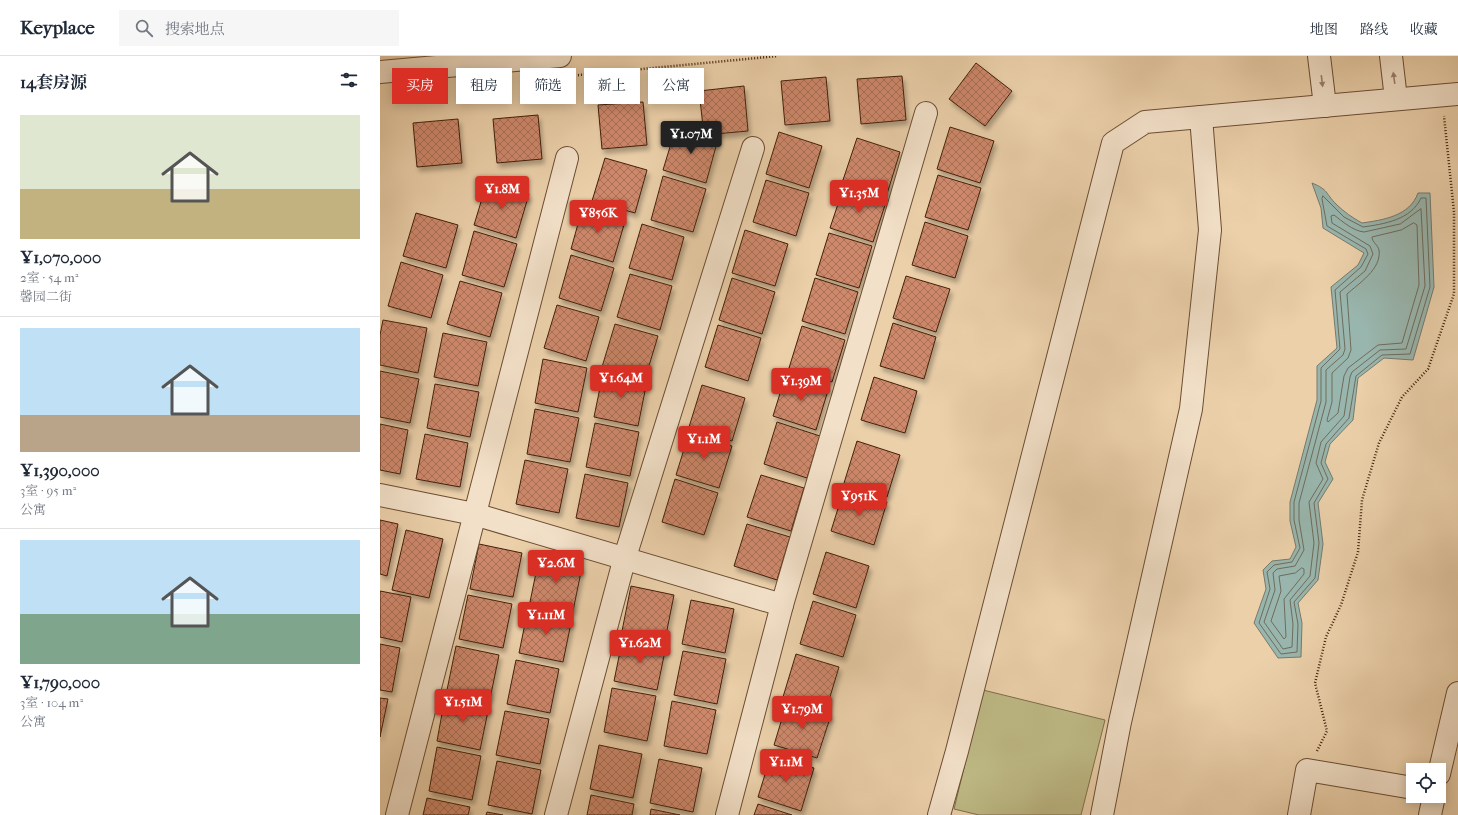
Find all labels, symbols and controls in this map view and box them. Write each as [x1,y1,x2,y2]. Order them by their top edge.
search box [119,10,399,46]
text: Keyplace [20,17,95,39]
icon: search [133,17,155,39]
text: 搜索地点 [165,20,225,38]
text: 地图 [1310,21,1338,38]
text: 路线 [1360,21,1388,38]
text: 收藏 [1410,21,1438,38]
chip: 买房 [392,68,448,104]
chip: 租房 [456,68,512,104]
chip: 筛选 [520,68,576,104]
chip: 新上 [584,68,640,104]
chip: 公寓 [648,68,704,104]
icon: filters [338,69,360,91]
text: 14套房源 [20,72,87,92]
one-way arrow [1390,72,1397,84]
one-way arrow [1318,75,1325,87]
pin: ¥1.07M [658,121,724,155]
text: ¥1.07M [670,126,712,141]
icon: home [154,141,226,213]
pin: ¥1.8M [474,176,530,210]
pin: ¥1.35M [826,180,892,214]
text: ¥1.8M [484,181,520,196]
text: ¥1.35M [839,185,879,200]
pin: ¥856K [570,200,626,234]
text: ¥856K [579,205,617,220]
text: ¥1,070,000 [20,247,101,267]
text: 2室 · 54 m² [20,270,78,285]
text: 馨园二街 [20,289,72,304]
icon: home [154,354,226,426]
pin: ¥1.64M [588,365,654,399]
pin: ¥1.39M [768,368,834,402]
text: ¥1.64M [599,370,643,385]
text: ¥1.39M [780,373,822,388]
pin: ¥1.1M [676,426,732,460]
text: ¥1.1M [687,431,721,446]
text: ¥1,390,000 [20,460,100,480]
text: 3室 · 95 m² [20,483,76,498]
pin: ¥951K [831,483,887,517]
text: ¥951K [841,488,877,503]
text: 公寓 [20,502,46,517]
pin: ¥2.6M [528,550,584,584]
text: ¥2.6M [537,555,575,570]
icon: home [154,566,226,638]
pin: ¥1.11M [513,602,579,636]
text: ¥1.11M [527,607,565,622]
pin: ¥1.62M [607,630,673,664]
text: ¥1.62M [619,635,661,650]
text: ¥1,790,000 [20,672,100,692]
pin: ¥1.51M [430,689,496,723]
text: ¥1.51M [444,694,482,709]
text: 3室 · 104 m² [20,695,83,710]
pin: ¥1.79M [769,696,835,730]
text: ¥1.79M [781,701,823,716]
text: 公寓 [20,714,46,729]
pin: ¥1.1M [758,749,814,783]
text: ¥1.1M [769,754,803,769]
map controls [1406,763,1446,803]
button: locate [1406,763,1446,803]

